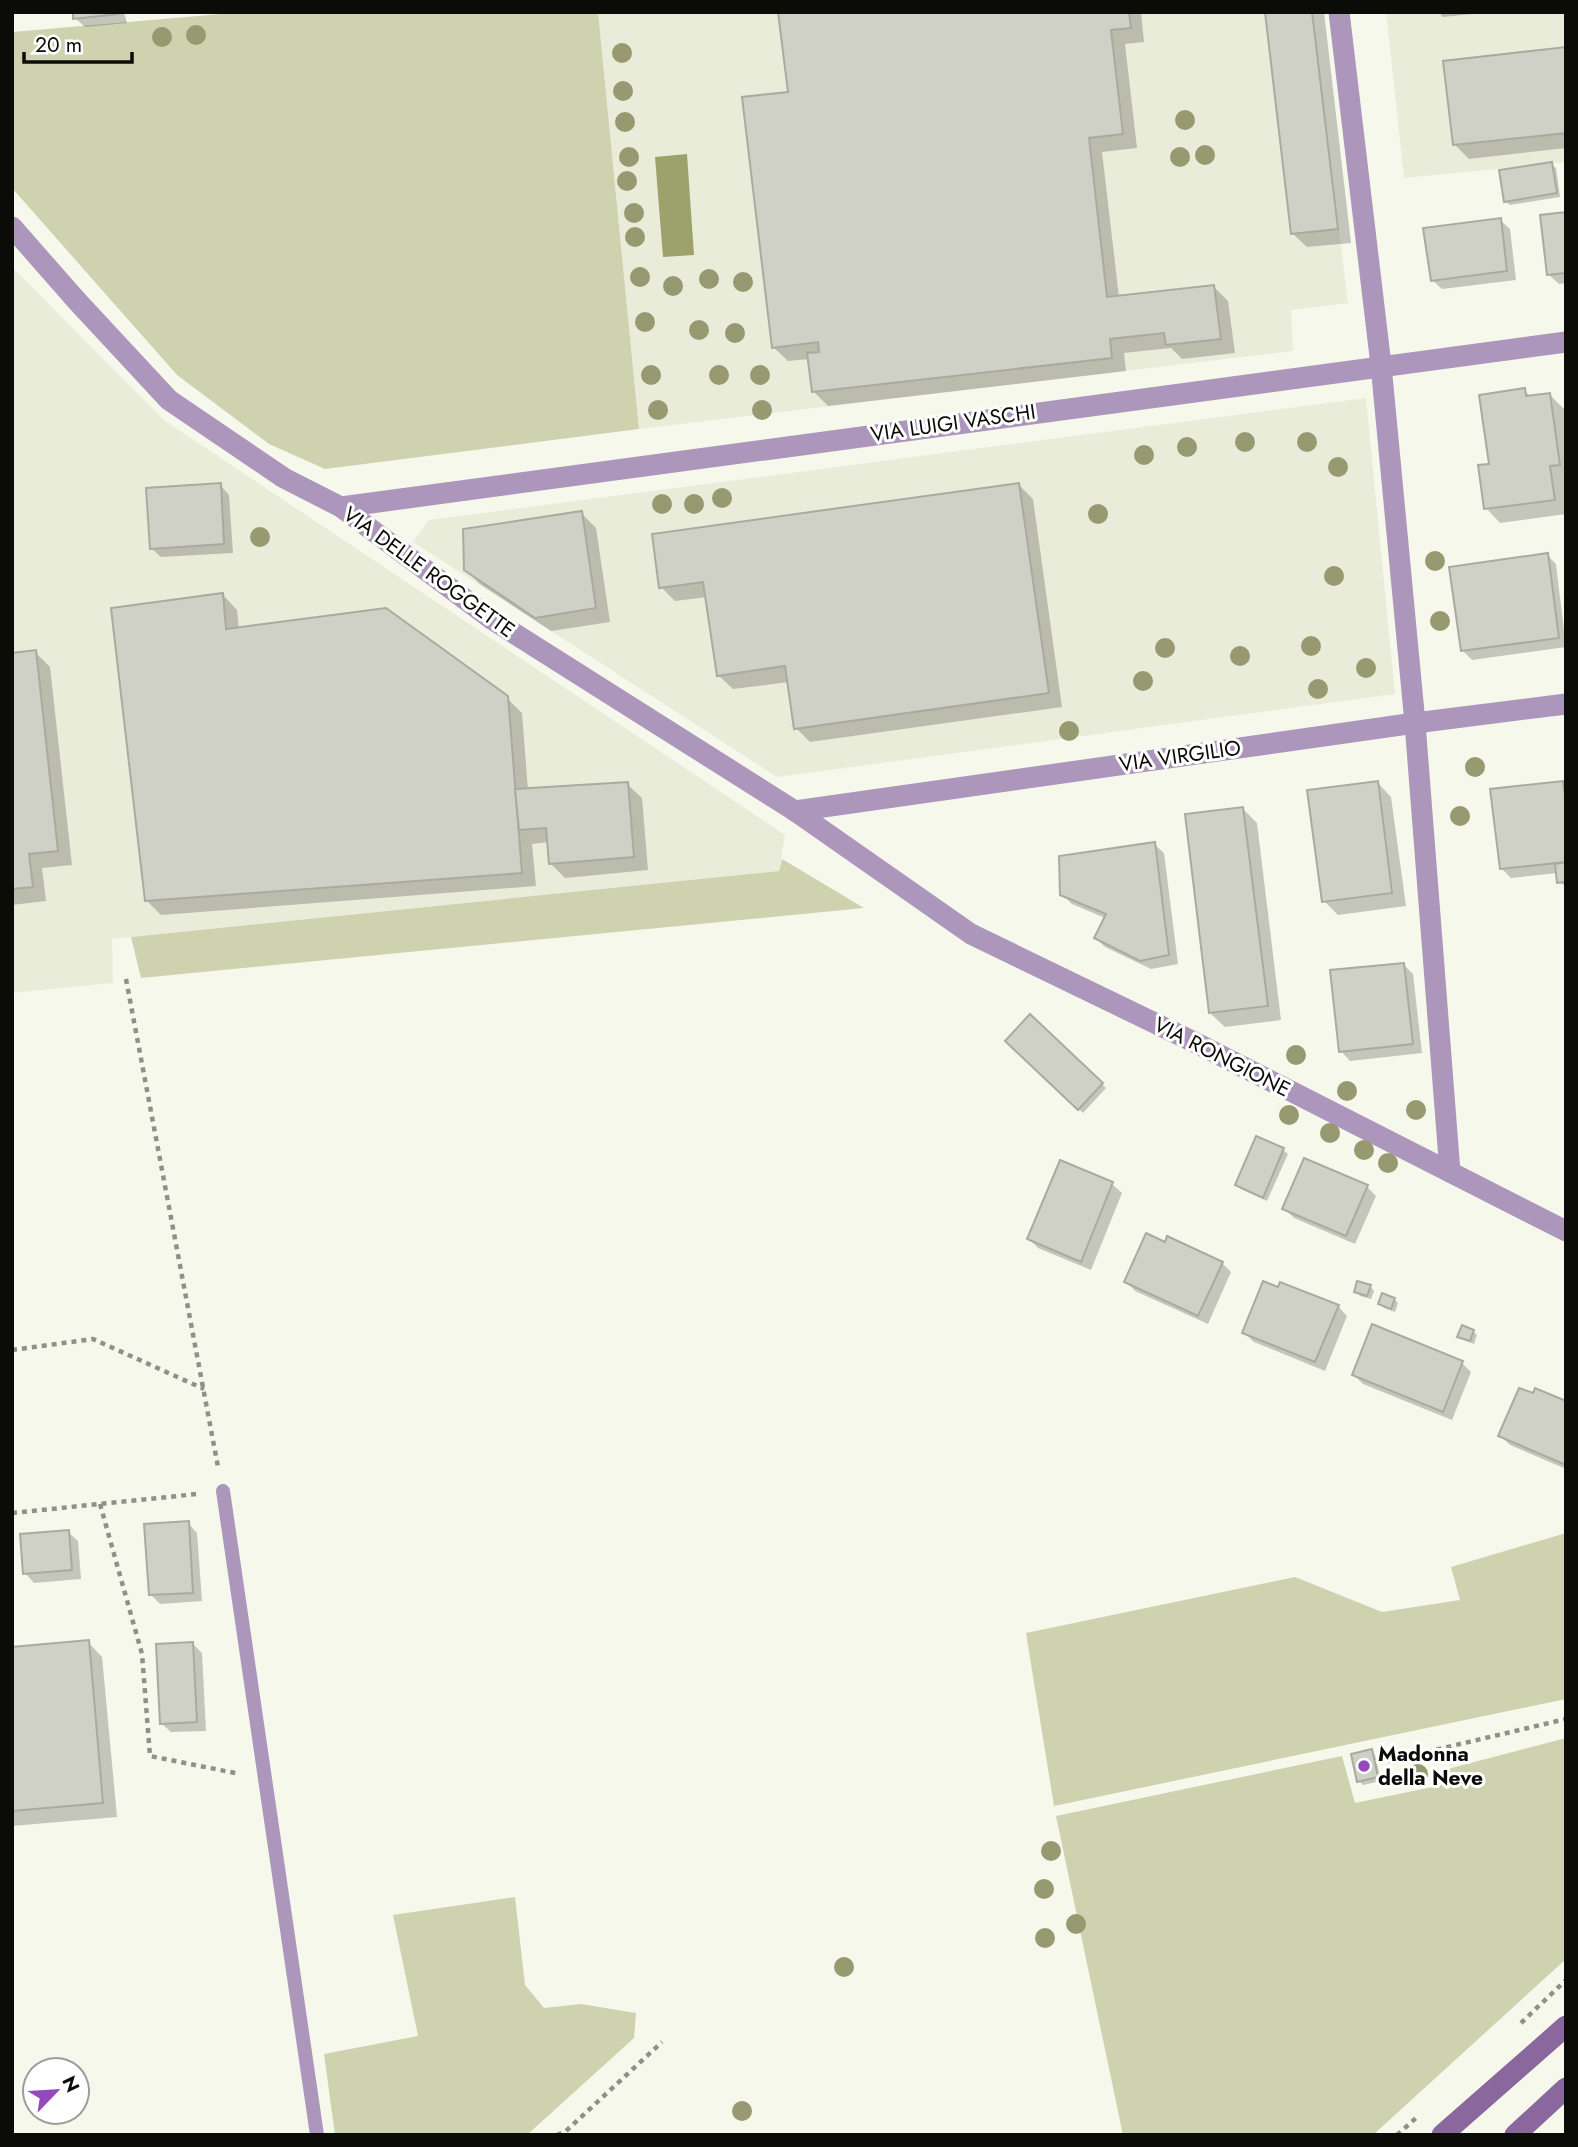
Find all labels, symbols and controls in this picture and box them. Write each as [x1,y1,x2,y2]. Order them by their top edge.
scale bar [24,21,133,65]
text: 20 m [35,30,82,60]
street label: VIA LUIGI VASCHI [869,397,1037,449]
street label: VIA DELLE ROGGETTE [337,499,521,645]
street label: VIA VIRGILIO [1117,733,1243,779]
street label: VIA RONGIONE [1149,1010,1295,1104]
place label: Madonna della Neve [1378,1739,1483,1793]
marker: Madonna della Neve [1356,1758,1372,1774]
north arrow [21,2056,91,2126]
text: N [56,2071,86,2097]

